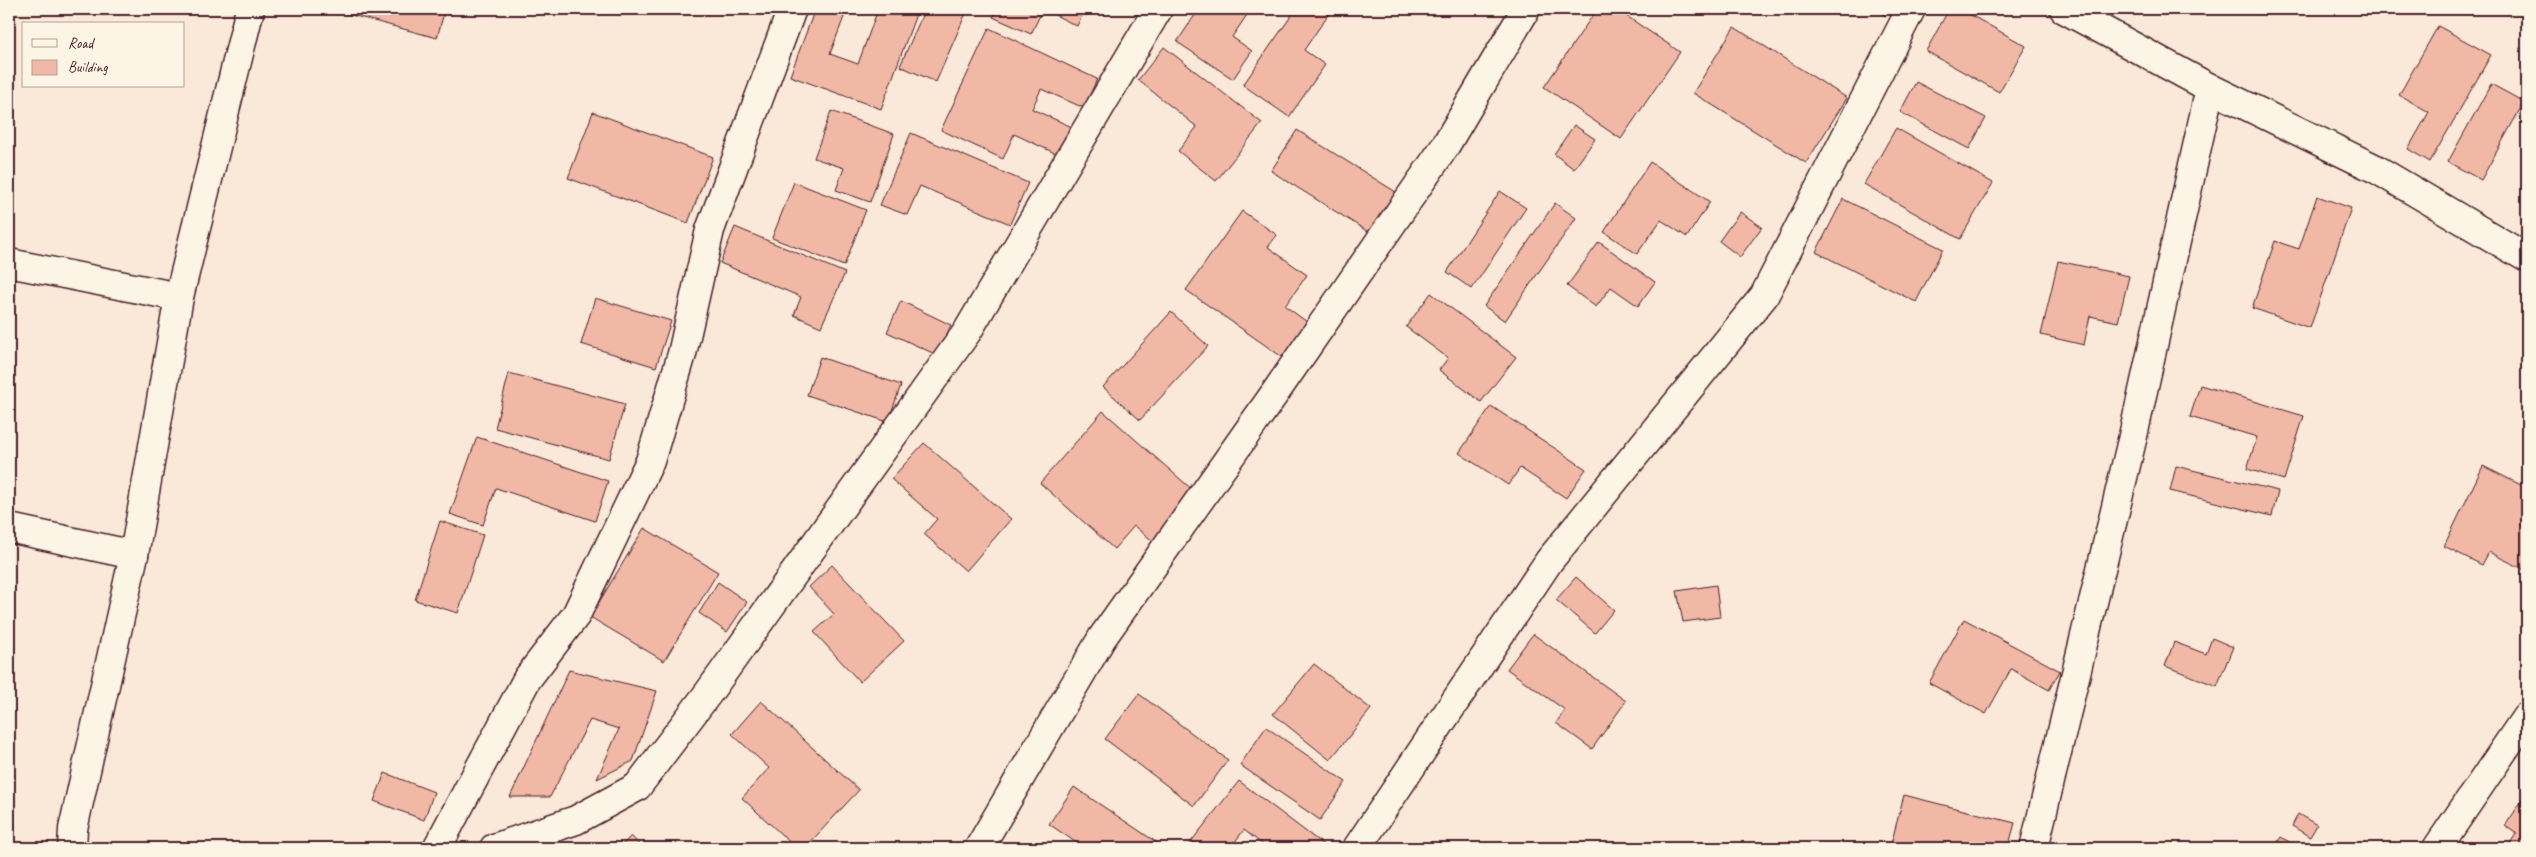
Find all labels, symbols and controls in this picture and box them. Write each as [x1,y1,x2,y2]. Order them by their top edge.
legend [22,22,185,88]
text: Road [68,34,95,53]
text: Building [68,58,108,77]

